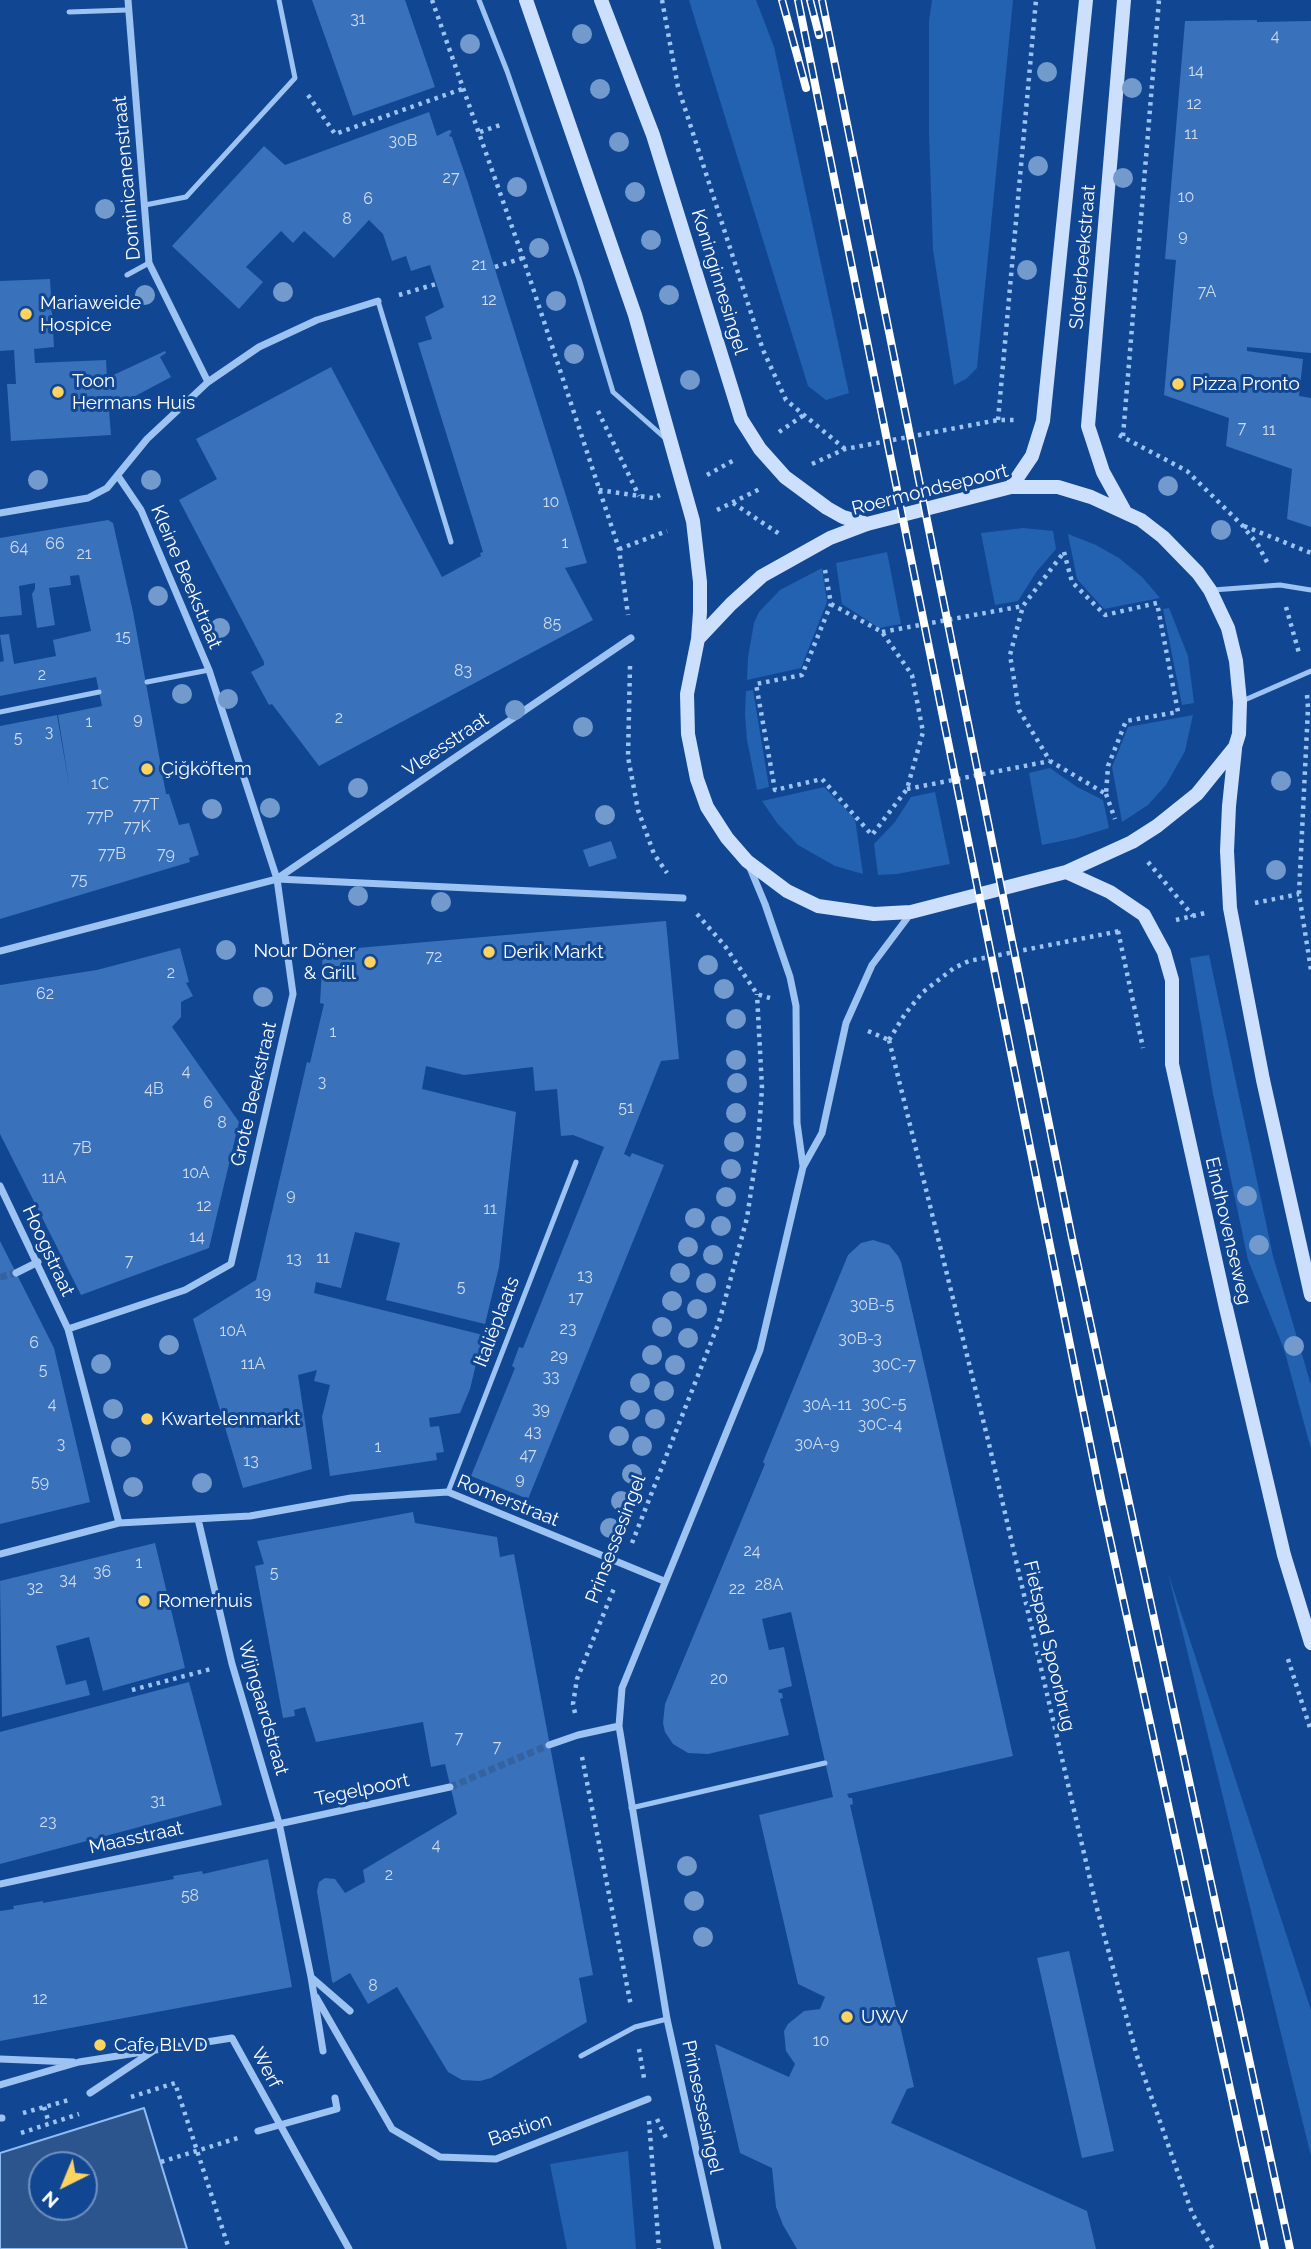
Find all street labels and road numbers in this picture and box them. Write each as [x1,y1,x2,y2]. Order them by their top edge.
street label: Dominicanenstraat [108,95,146,261]
street label: Sloterbeekstraat [1065,184,1101,330]
street label: Koninginnesingel [686,207,752,357]
street label: Roermondsepoort [849,460,1011,520]
street label: Kleine Beekstraat [145,502,227,652]
street label: Vleesstraat [399,708,493,782]
street label: Grote Beekstraat [226,1020,282,1168]
street label: Eindhovenseweg [1200,1155,1256,1307]
street label: Hoogstraat [17,1202,79,1300]
street label: Italiëplaats [469,1274,525,1370]
street label: Romerstraat [454,1470,562,1532]
street label: Prinsessesingel [581,1471,651,1607]
street label: Fietspad Spoorbrug [1018,1558,1080,1734]
street label: Wijngaardstraat [233,1638,293,1778]
street label: Tegelpoort [313,1769,411,1811]
street label: Maasstraat [87,1817,185,1859]
street label: Prinsessesingel [677,2038,727,2176]
street label: Werf [246,2044,286,2092]
street label: Bastion [486,2109,554,2151]

